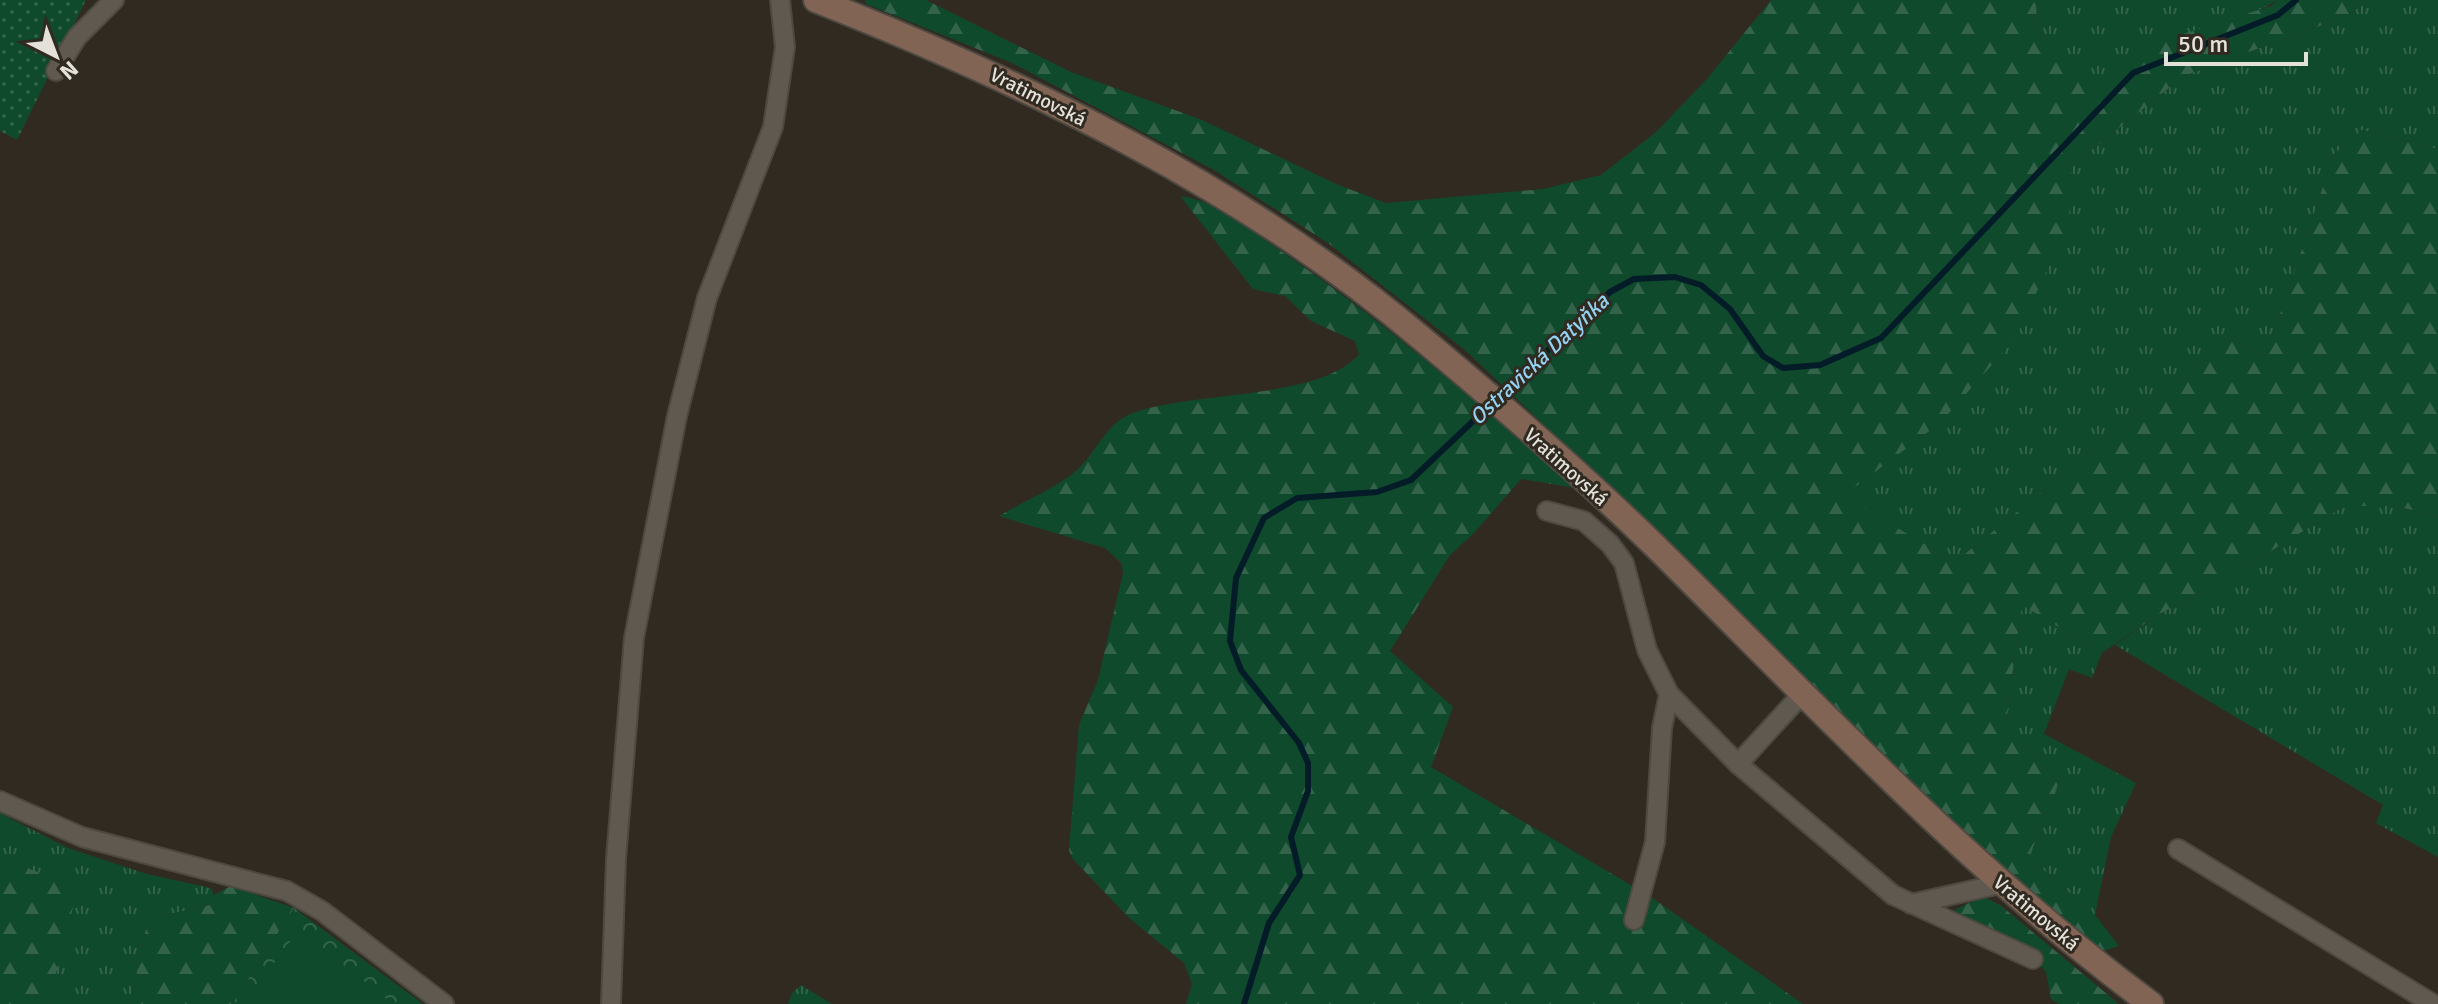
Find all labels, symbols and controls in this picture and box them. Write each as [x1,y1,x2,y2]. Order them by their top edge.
north arrow [16,16,96,96]
scale bar [2166,16,2306,66]
text: 50 m [2178,29,2228,59]
text: N [54,55,84,86]
street label: Vratimovská [986,62,1090,132]
water label: Ostravická Datyňka [1464,287,1615,431]
street label: Vratimovská [1519,423,1613,511]
street label: Vratimovská [1988,870,2084,956]

